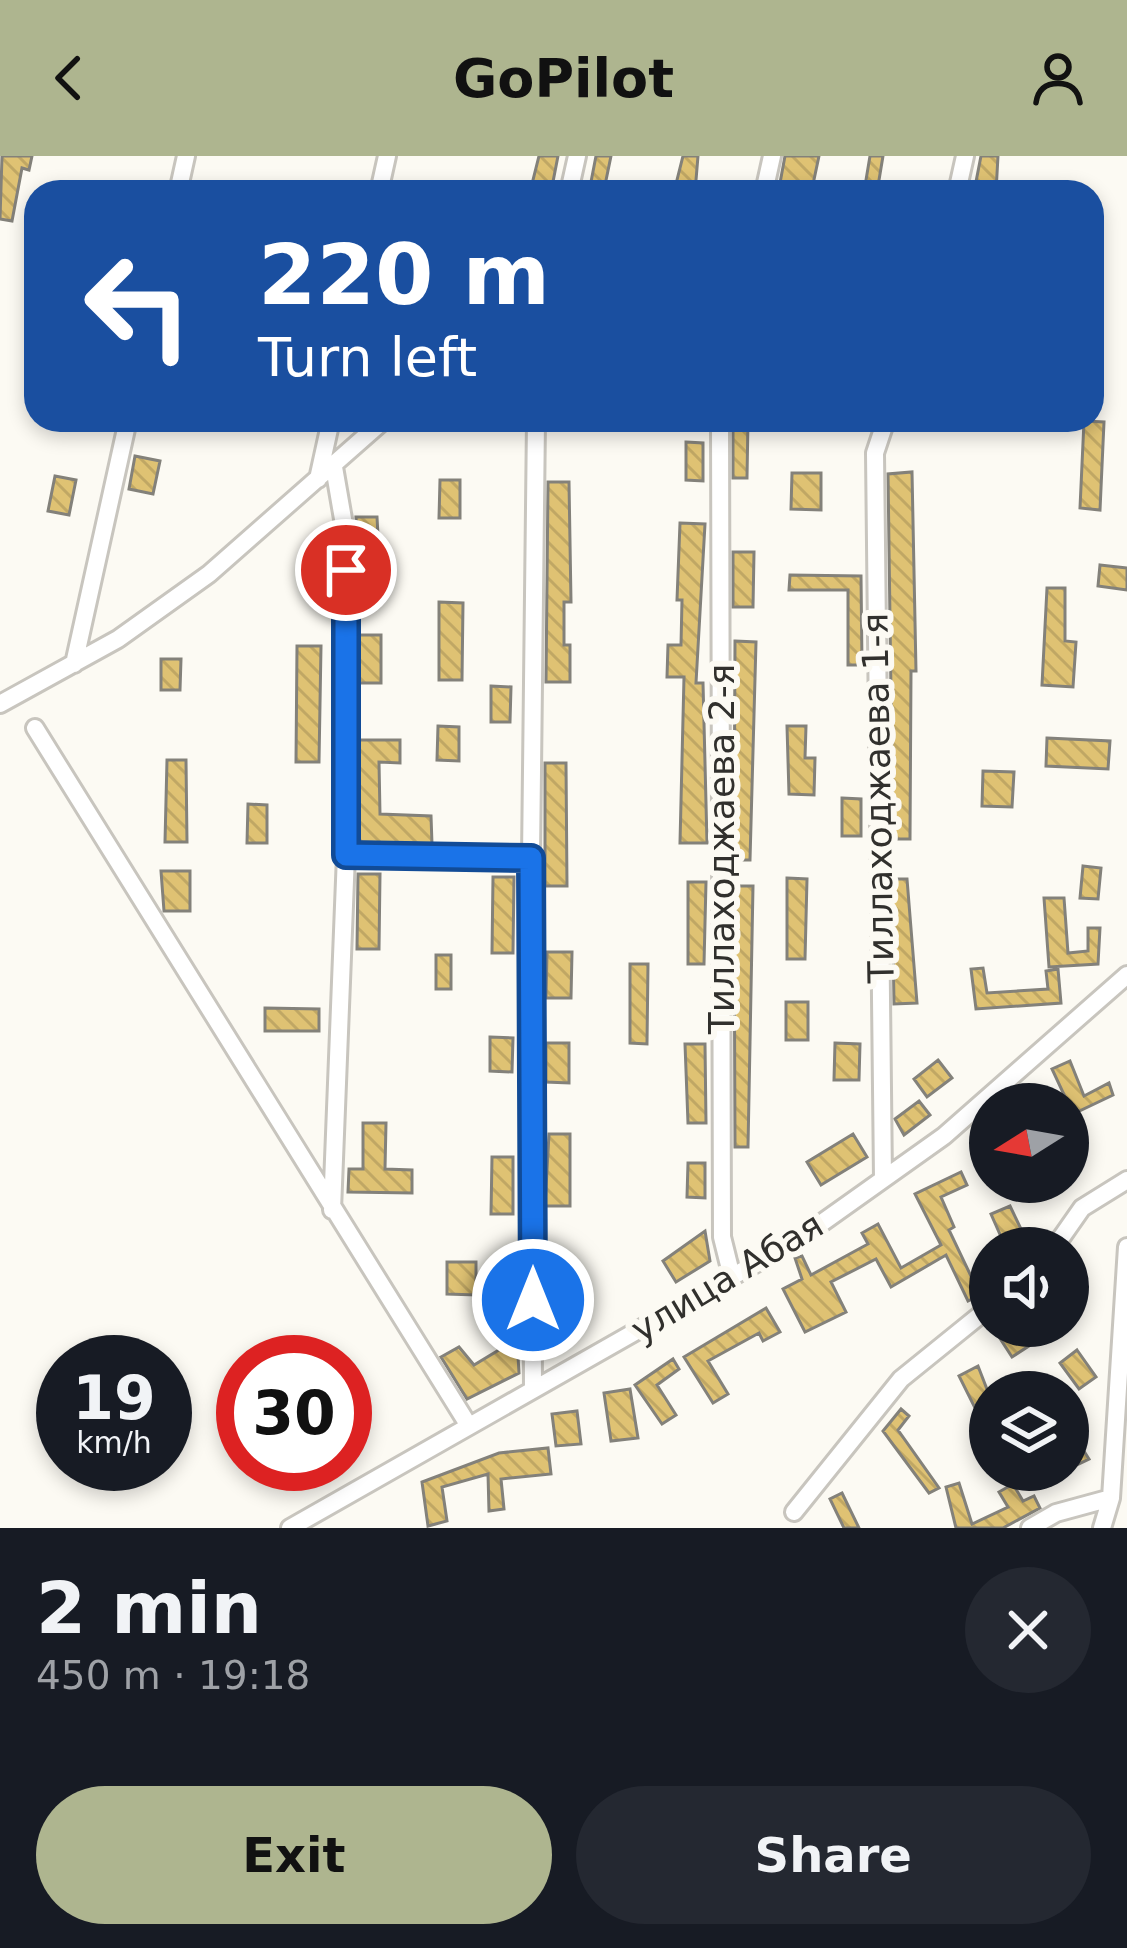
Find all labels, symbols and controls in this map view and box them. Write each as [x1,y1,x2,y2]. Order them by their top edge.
icon: back [36,45,102,111]
icon: person [1025,45,1091,111]
text: GoPilot [453,47,674,110]
text: 220 m [258,226,550,324]
icon: left [60,228,216,384]
text: Turn left [258,326,477,389]
pin [295,519,397,621]
icon: arrive [313,537,379,603]
street label: Тиллаходжаева 1-я [854,612,902,985]
street label: Тиллаходжаева 2-я [701,664,742,1035]
north arrow [969,1083,1089,1203]
map controls [969,1083,1089,1491]
street label: улица Абая [624,1204,830,1350]
button: sound [969,1227,1089,1347]
position arrow [470,1237,596,1363]
speed limit sign: 30 [216,1335,372,1491]
text: 19 [72,1363,156,1433]
button: layers [969,1371,1089,1491]
text: km/h [76,1425,152,1460]
text: 2 min [36,1566,262,1650]
button: close [965,1567,1091,1693]
text: 450 m · 19:18 [36,1653,310,1698]
button: Exit [36,1786,552,1924]
button: Share [576,1786,1091,1924]

